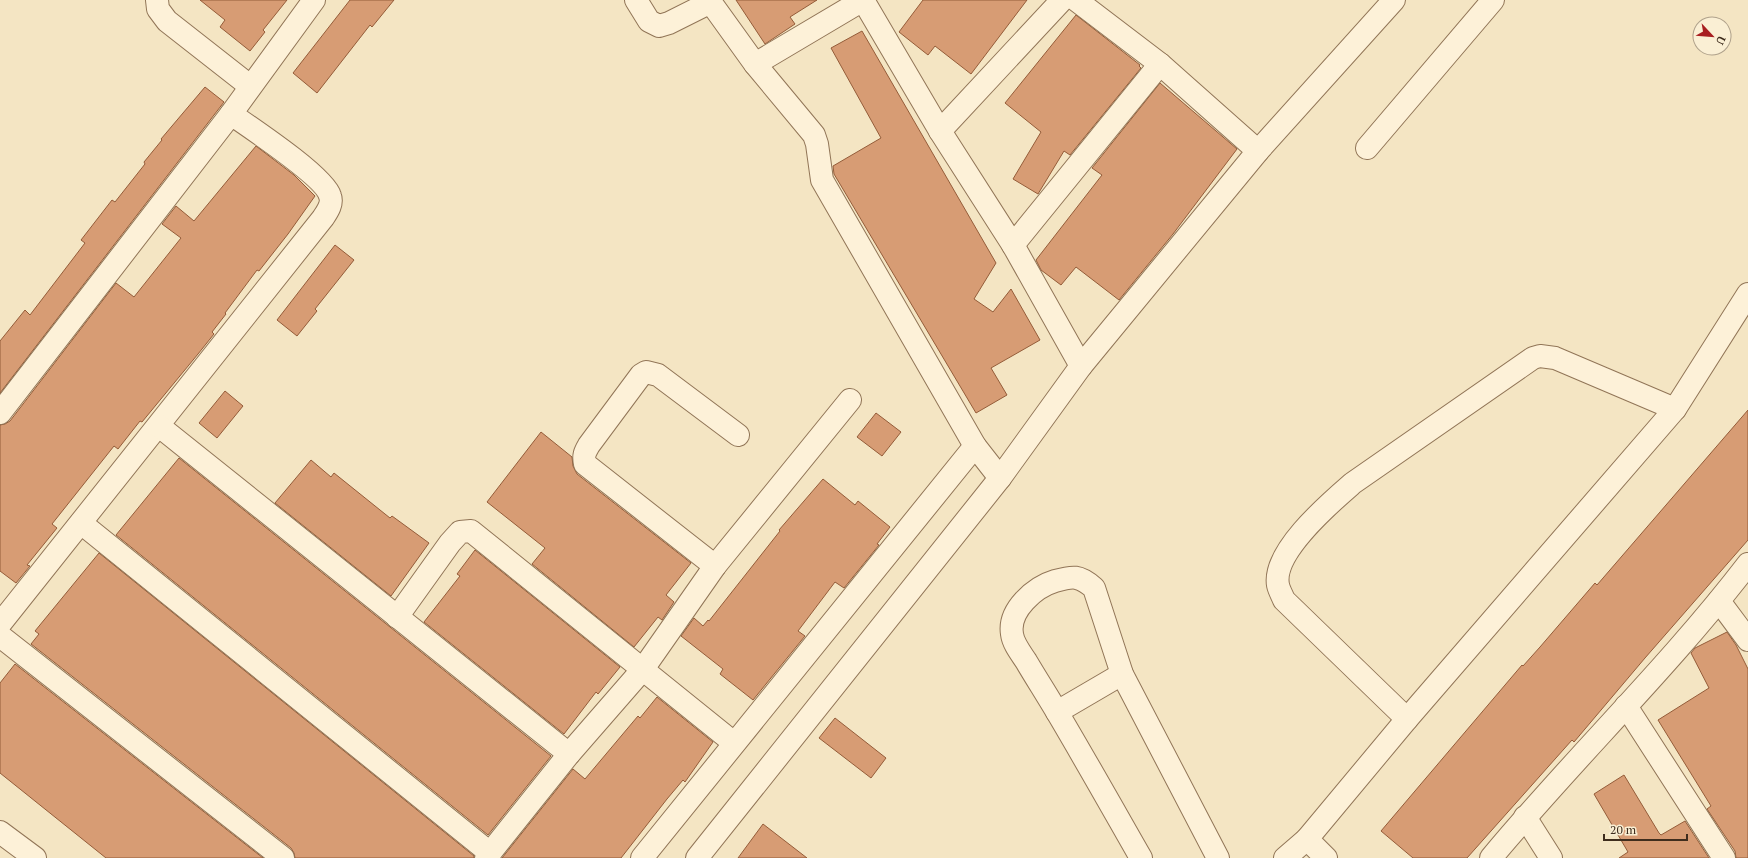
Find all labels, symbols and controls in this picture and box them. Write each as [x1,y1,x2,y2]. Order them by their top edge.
north arrow [1692,16,1732,56]
text: U [1713,34,1729,47]
scale bar [1604,816,1687,842]
text: 20 m [1610,822,1637,837]

